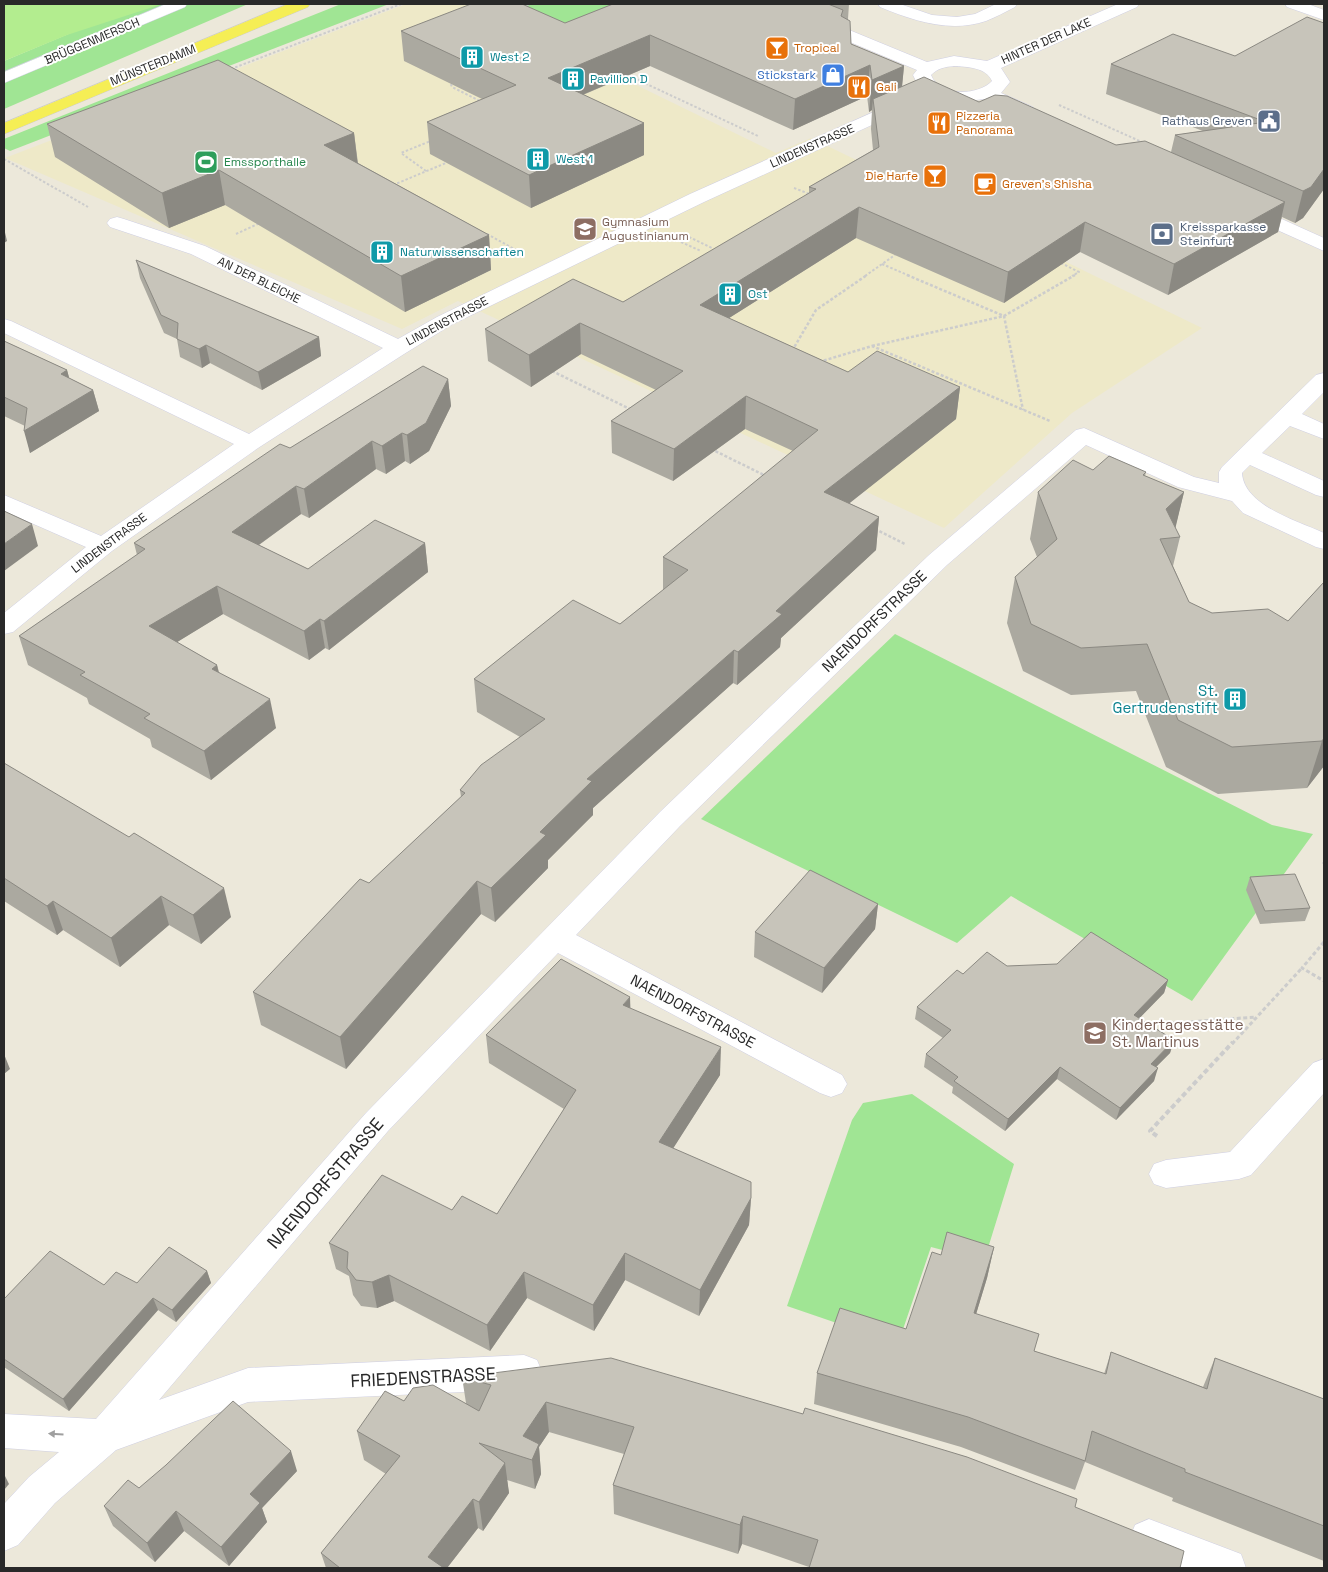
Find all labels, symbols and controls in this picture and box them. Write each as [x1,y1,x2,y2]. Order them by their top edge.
street label: BRÜGGENMERSCH [42,14,142,68]
street label: HINTER DER LAKE [999,14,1094,68]
bar icon: Tropical [764,35,790,61]
place label: Tropical [794,40,840,56]
street label: MÜNSTERDAMM [108,41,198,89]
building icon: West 2 [459,44,485,70]
place label: West 2 [490,49,529,65]
shop icon: Stickstark [820,62,846,88]
building icon: Pavillion D [560,66,586,92]
place label: Stickstark [757,67,817,83]
place label: Pavillion D [590,71,648,87]
restaurant icon: Gali [846,74,872,100]
place label: Gali [876,79,897,95]
place label: Pizzeria Panorama [956,108,1013,138]
public building icon: Rathaus Greven [1256,108,1282,134]
restaurant icon: Pizzeria Panorama [926,110,952,136]
place label: Rathaus Greven [1162,113,1252,129]
street label: LINDENSTRASSE [767,120,857,172]
building icon: West 1 [525,146,551,172]
sports icon: Emssporthalle [193,149,219,175]
place label: West 1 [556,151,593,167]
place label: Emssporthalle [224,154,306,170]
bar icon: Die Harfe [922,163,948,189]
place label: Die Harfe [865,168,918,184]
cafe icon: Greven's Shisha [972,171,998,197]
place label: Greven's Shisha [1002,176,1092,192]
place label: Gymnasium Augustinianum [602,214,689,244]
school or university icon: Gymnasium Augustinianum [572,216,598,242]
place label: Kreissparkasse Steinfurt [1180,219,1266,249]
bank icon: Kreissparkasse Steinfurt [1149,221,1175,247]
building icon: Naturwissenschaften [369,239,395,265]
place label: Naturwissenschaften [400,244,524,260]
street label: AN DER BLEICHE [215,253,303,307]
building icon: Ost [717,281,743,307]
place label: Ost [748,286,768,302]
street label: LINDENSTRASSE [403,293,491,349]
street label: LINDENSTRASSE [68,509,150,577]
street label: NAENDORFSTRASSE [818,566,930,676]
place label: St. Gertrudenstift [1113,681,1218,717]
building icon: St. Gertrudenstift [1222,686,1248,712]
street label: NAENDORFSTRASSE [627,970,759,1052]
place label: Kindertagesstätte St. Martinus [1112,1015,1244,1051]
school or university icon: Kindertagesstätte St. Martinus [1082,1020,1108,1046]
street label: NAENDORFSTRASSE [262,1113,388,1253]
street label: FRIEDENSTRASSE [350,1362,496,1392]
one-way arrow [48,1430,64,1438]

